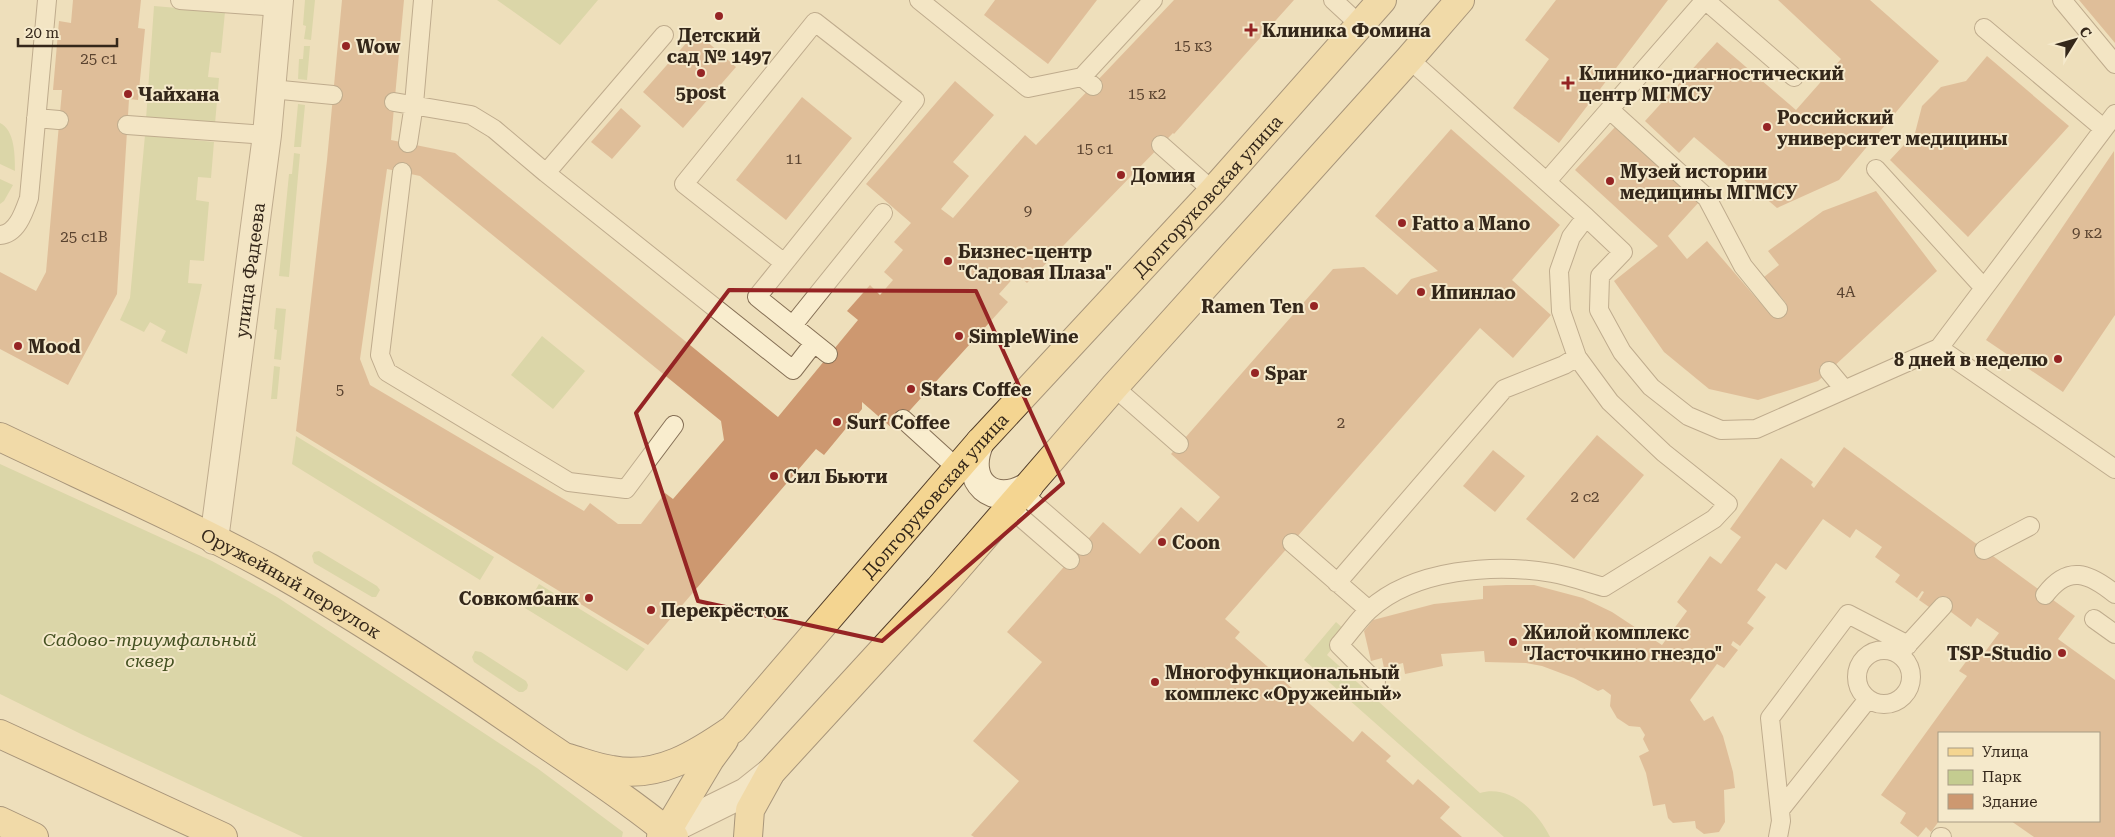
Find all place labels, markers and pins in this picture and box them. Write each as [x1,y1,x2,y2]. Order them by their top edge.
marker: Детский сад № 1497 [713,10,725,22]
place label: Клиника Фомина [1262,20,1431,41]
marker: Клиника Фомина [1244,23,1258,37]
place label: Детский сад № 1497 [667,25,771,67]
place label: Wow [356,36,401,57]
marker: Wow [340,40,352,52]
place label: Клинико-диагностический центр МГМСУ [1579,63,1844,105]
marker: 5post [695,67,707,79]
marker: Клинико-диагностический центр МГМСУ [1561,76,1575,90]
place label: 5post [676,82,726,103]
place label: Чайхана [138,84,220,105]
marker: Чайхана [122,88,134,100]
place label: Российский университет медицины [1777,107,2008,149]
marker: Российский университет медицины [1761,121,1773,133]
place label: Музей истории медицины МГМСУ [1620,161,1798,203]
place label: Домия [1131,165,1195,186]
marker: Домия [1115,169,1127,181]
marker: Музей истории медицины МГМСУ [1604,175,1616,187]
place label: Fatto a Mano [1412,213,1531,234]
marker: Fatto a Mano [1396,217,1408,229]
place label: Бизнес-центр "Садовая Плаза" [958,241,1112,283]
marker: Бизнес-центр "Садовая Плаза" [942,255,954,267]
place label: Ипинлао [1431,282,1516,303]
marker: Ипинлао [1415,286,1427,298]
place label: Ramen Ten [1201,296,1304,317]
marker: Ramen Ten [1308,300,1320,312]
place label: SimpleWine [969,326,1079,347]
marker: SimpleWine [953,330,965,342]
place label: Mood [28,336,80,357]
marker: Mood [12,340,24,352]
place label: 8 дней в неделю [1894,349,2048,370]
marker: 8 дней в неделю [2052,353,2064,365]
place label: Spar [1265,363,1307,384]
marker: Spar [1249,367,1261,379]
place label: Stars Coffee [921,379,1032,400]
marker: Stars Coffee [905,383,917,395]
place label: Surf Coffee [847,412,950,433]
marker: Surf Coffee [831,416,843,428]
place label: Сил Бьюти [784,466,888,487]
marker: Сил Бьюти [768,470,780,482]
place label: Coon [1172,532,1220,553]
marker: Coon [1156,536,1168,548]
place label: Совкомбанк [459,588,580,609]
marker: Совкомбанк [583,592,595,604]
place label: Перекрёсток [661,600,790,621]
marker: Перекрёсток [645,604,657,616]
place label: Жилой комплекс "Ласточкино гнездо" [1523,622,1722,664]
marker: Жилой комплекс "Ласточкино гнездо" [1507,636,1519,648]
place label: TSP-Studio [1947,643,2052,664]
marker: TSP-Studio [2056,647,2068,659]
place label: Многофункциональный комплекс «Оружейный» [1165,662,1402,704]
marker: Многофункциональный комплекс «Оружейный» [1149,676,1161,688]

